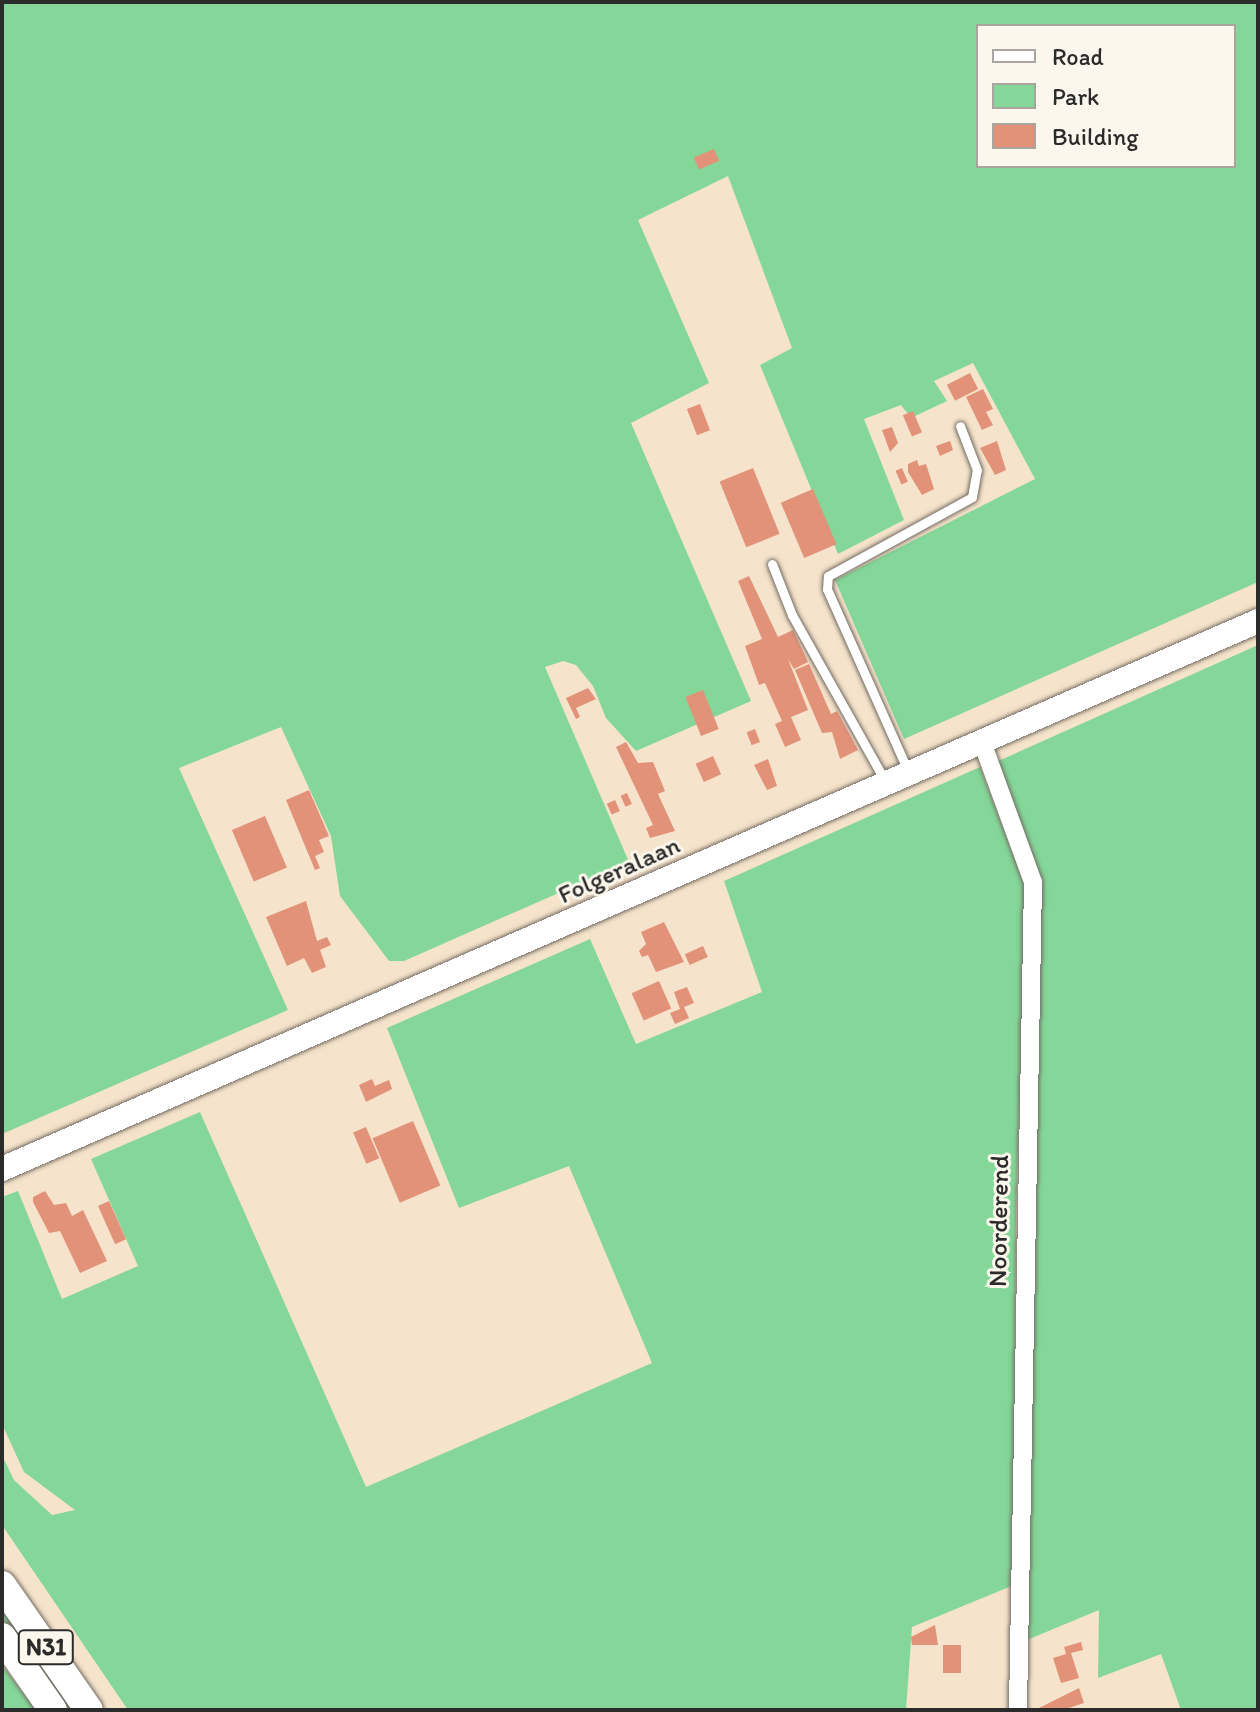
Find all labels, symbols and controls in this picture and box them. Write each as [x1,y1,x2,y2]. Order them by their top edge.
legend [976,24,1236,168]
text: Road [1052,42,1104,71]
text: Park [1052,82,1099,111]
text: Building [1052,122,1139,151]
street label: Folgeralaan [553,829,685,911]
street label: Noorderend [982,1155,1016,1287]
road number: N31 [16,1627,76,1667]

